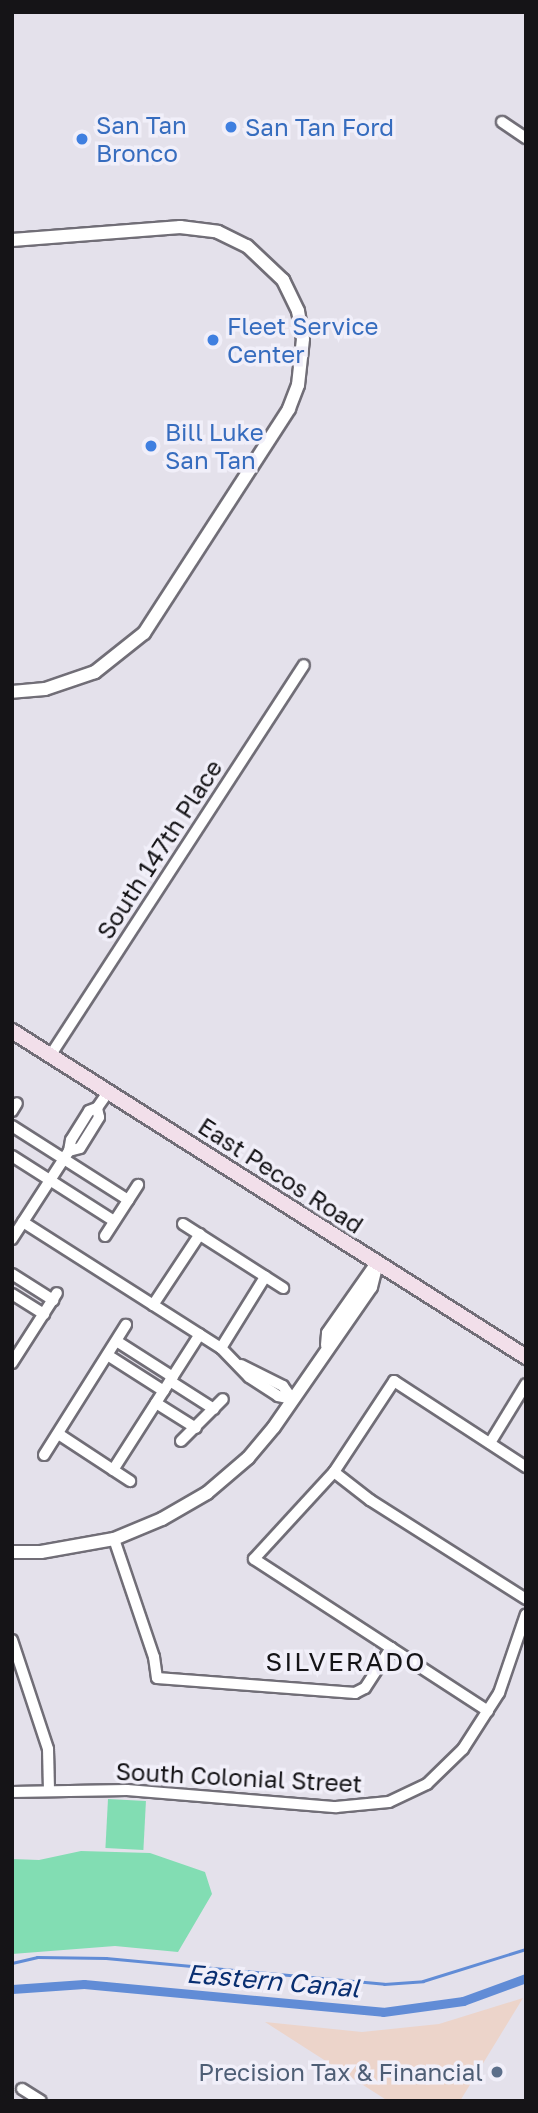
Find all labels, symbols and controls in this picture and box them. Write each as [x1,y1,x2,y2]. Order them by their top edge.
place label: San Tan Bronco [96,111,187,167]
place label: San Tan Ford [245,113,394,141]
marker: San Tan Ford [223,119,239,135]
marker: San Tan Bronco [74,131,90,147]
place label: Fleet Service Center [227,312,378,368]
marker: Fleet Service Center [205,332,221,348]
place label: Bill Luke San Tan [165,418,264,474]
marker: Bill Luke San Tan [143,438,159,454]
street label: South 147th Place [90,754,228,944]
street label: East Pecos Road [193,1111,369,1239]
district label: SILVERADO [267,1646,425,1678]
street label: South Colonial Street [115,1756,363,1798]
water label: Eastern Canal [185,1958,361,2004]
place label: Precision Tax & Financial [198,2058,483,2086]
marker: Precision Tax & Financial [489,2064,505,2080]

